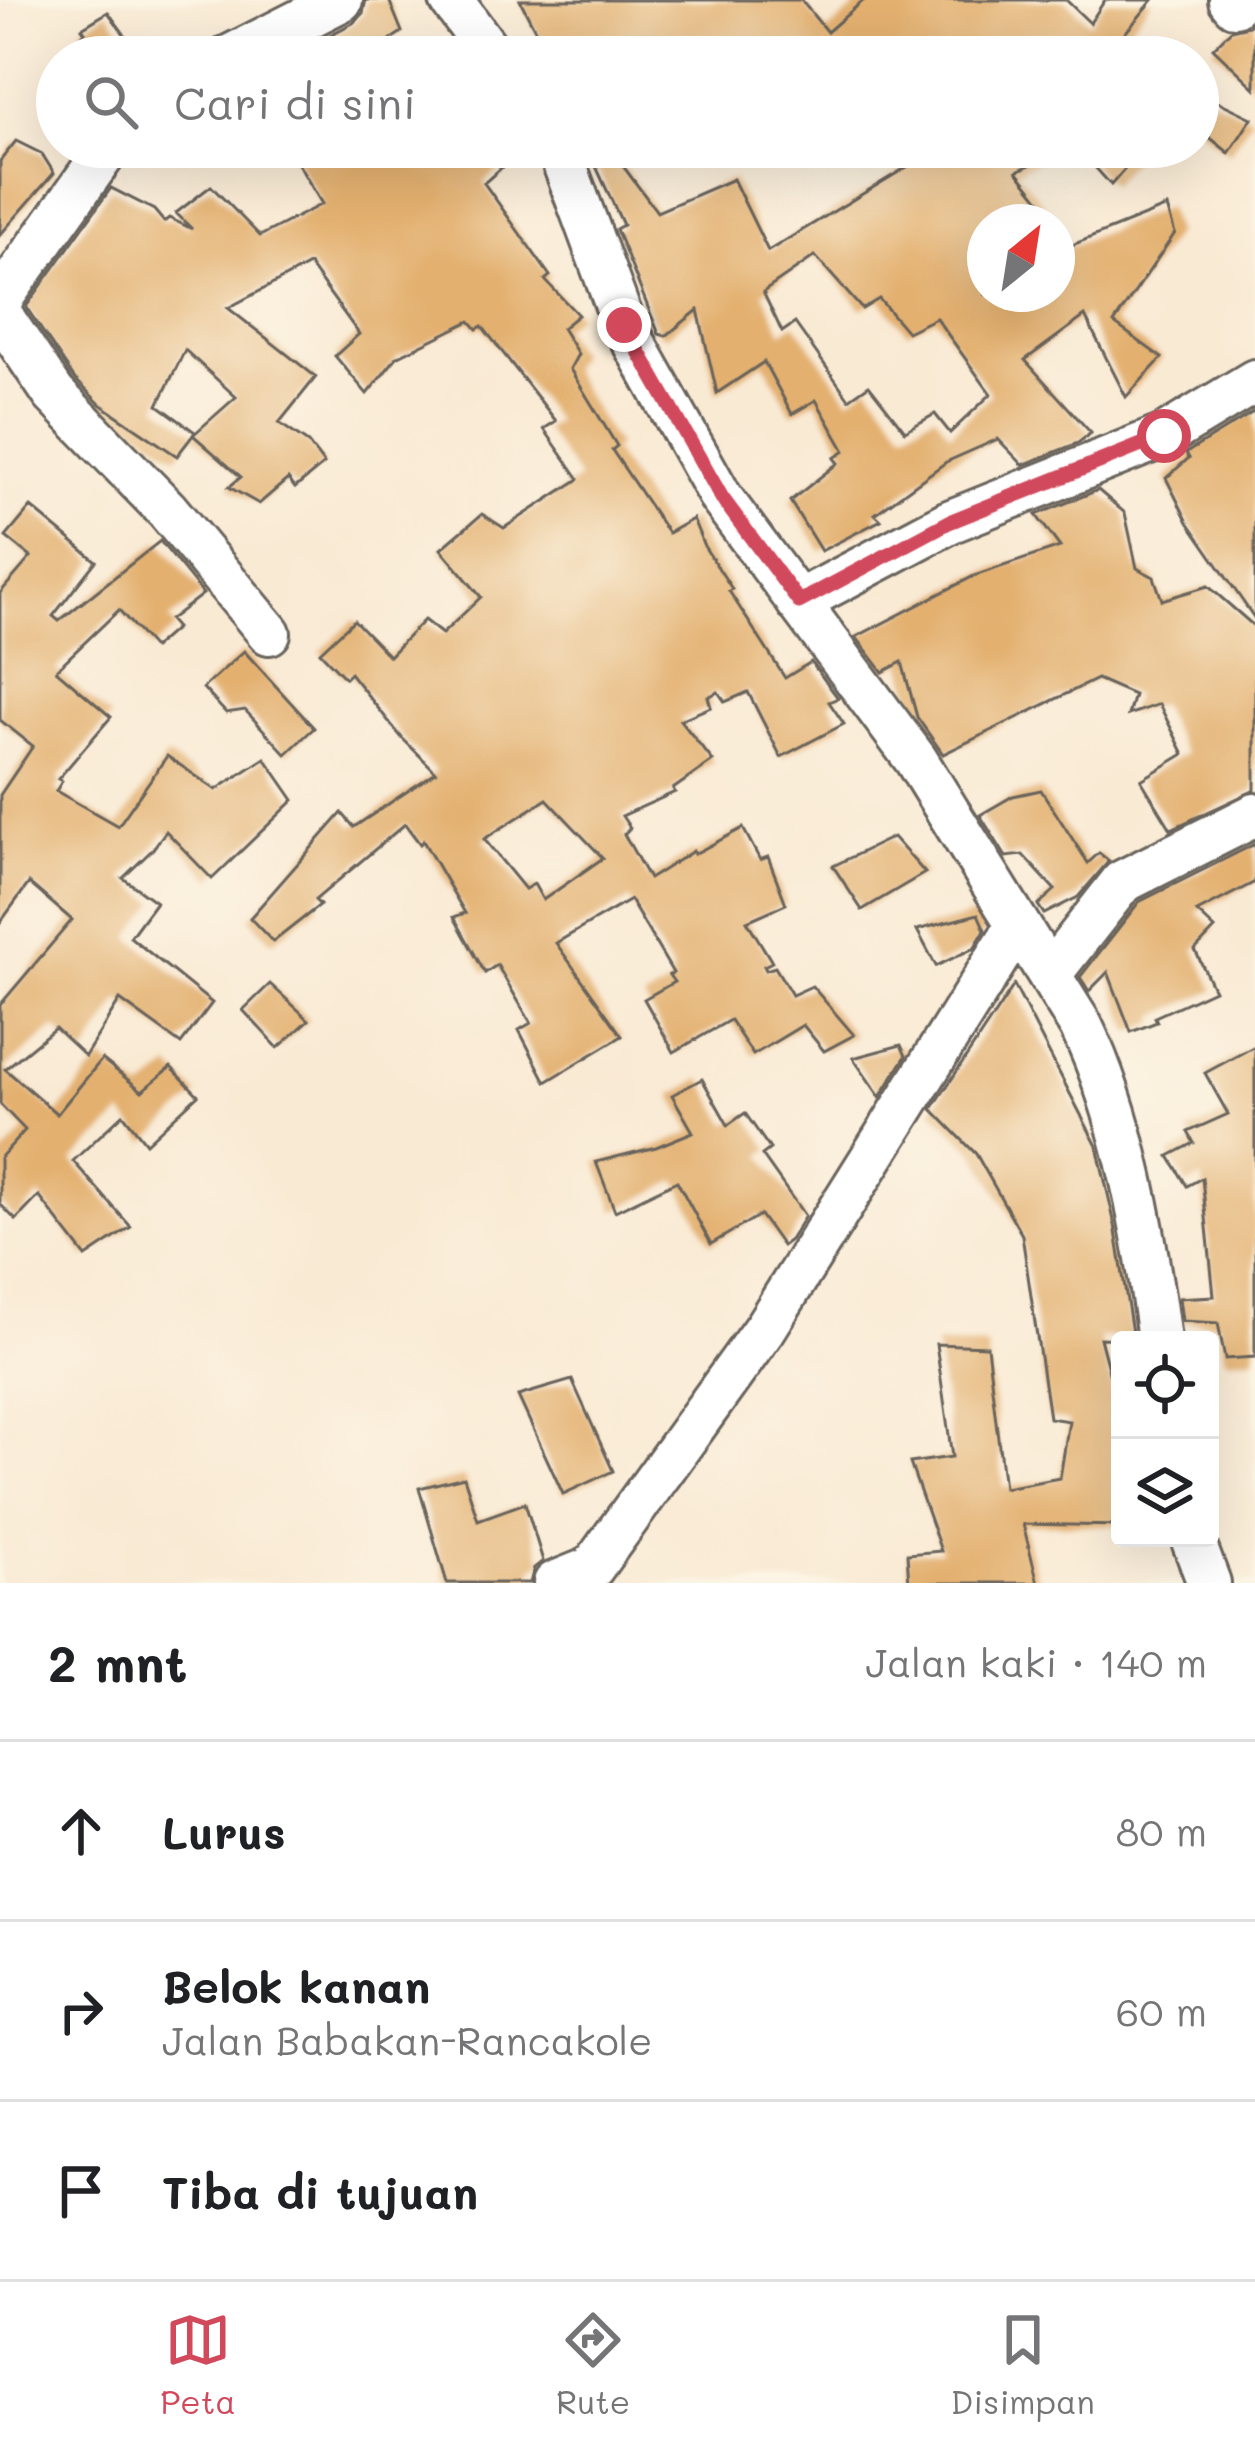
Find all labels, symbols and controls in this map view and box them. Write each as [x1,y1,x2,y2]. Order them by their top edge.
search box [36,36,1219,168]
icon: search [78,69,144,135]
text: Cari di sini [174,73,416,131]
north arrow [967,204,1075,312]
route end [597,298,651,352]
route start [1137,409,1191,463]
map controls [1111,1331,1219,1547]
button: locate [1111,1331,1219,1439]
button: layers [1111,1439,1219,1547]
text: 2 mnt [48,1628,187,1695]
text: Jalan kaki · 140 m [866,1636,1207,1687]
icon: ahead [48,1798,114,1864]
text: Lurus [162,1802,286,1860]
text: 80 m [1116,1805,1207,1856]
text: Belok kanan [162,1956,430,2014]
icon: right [48,1978,114,2044]
text: 60 m [1116,1985,1207,2036]
text: Jalan Babakan-Rancakole [162,2014,653,2065]
icon: arrive [48,2158,114,2224]
text: Tiba di tujuan [162,2162,478,2220]
tab: Peta [160,2307,236,2422]
tab: Rute [556,2307,630,2422]
tab: Disimpan [950,2307,1095,2422]

